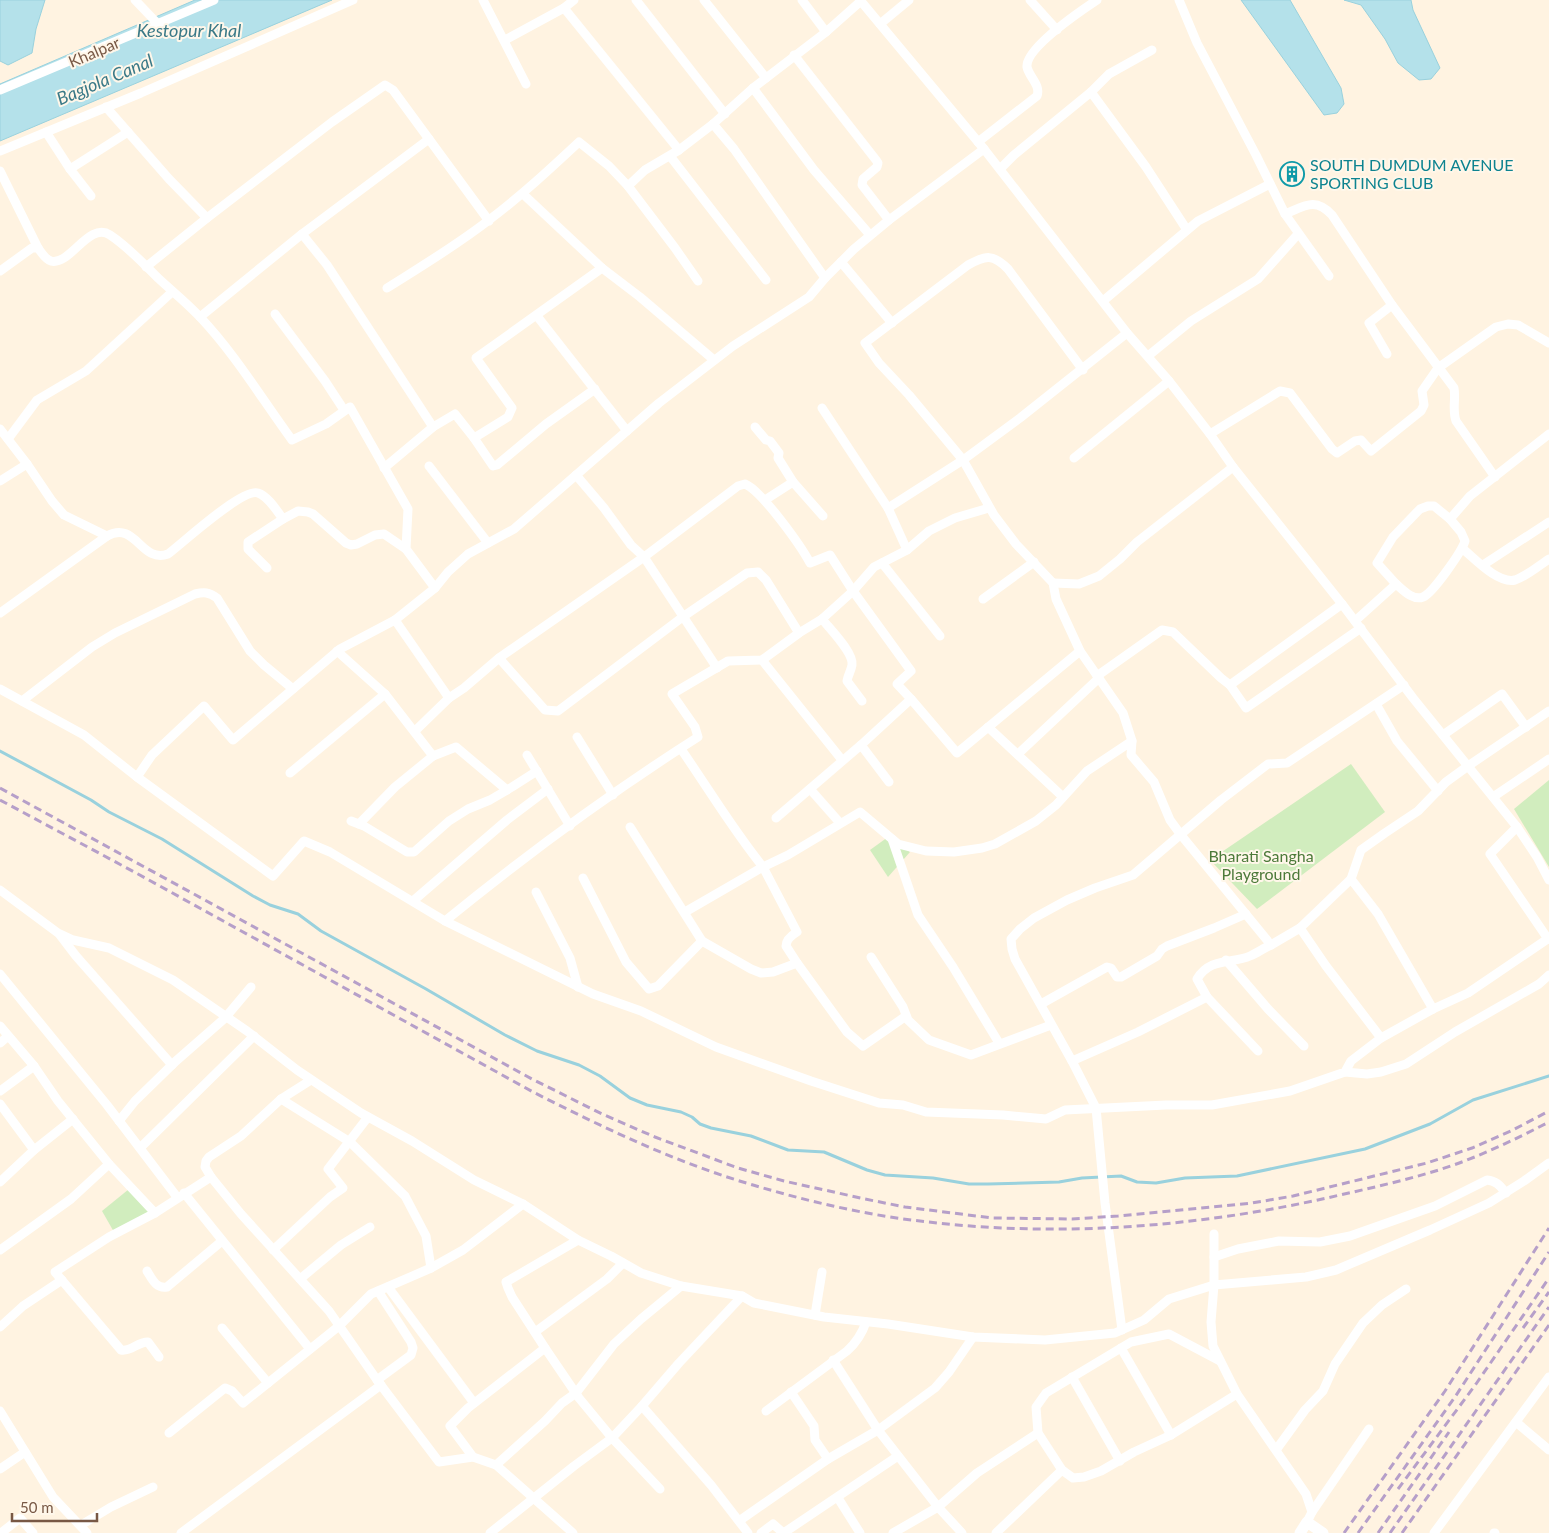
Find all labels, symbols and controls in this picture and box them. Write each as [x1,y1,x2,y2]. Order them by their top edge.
water label: Kestopur Khal [137,19,241,41]
street label: Khalpar [65,32,123,71]
water label: Bagjola Canal [53,49,156,109]
place label: SOUTH DUMDUM AVENUE SPORTING CLUB [1310,155,1513,192]
building icon: SOUTH DUMDUM AVENUE SPORTING CLUB [1279,161,1305,187]
park label: Bharati Sangha Playground [1208,846,1314,883]
scale bar [12,1490,98,1522]
text: 50 m [20,1498,54,1516]

